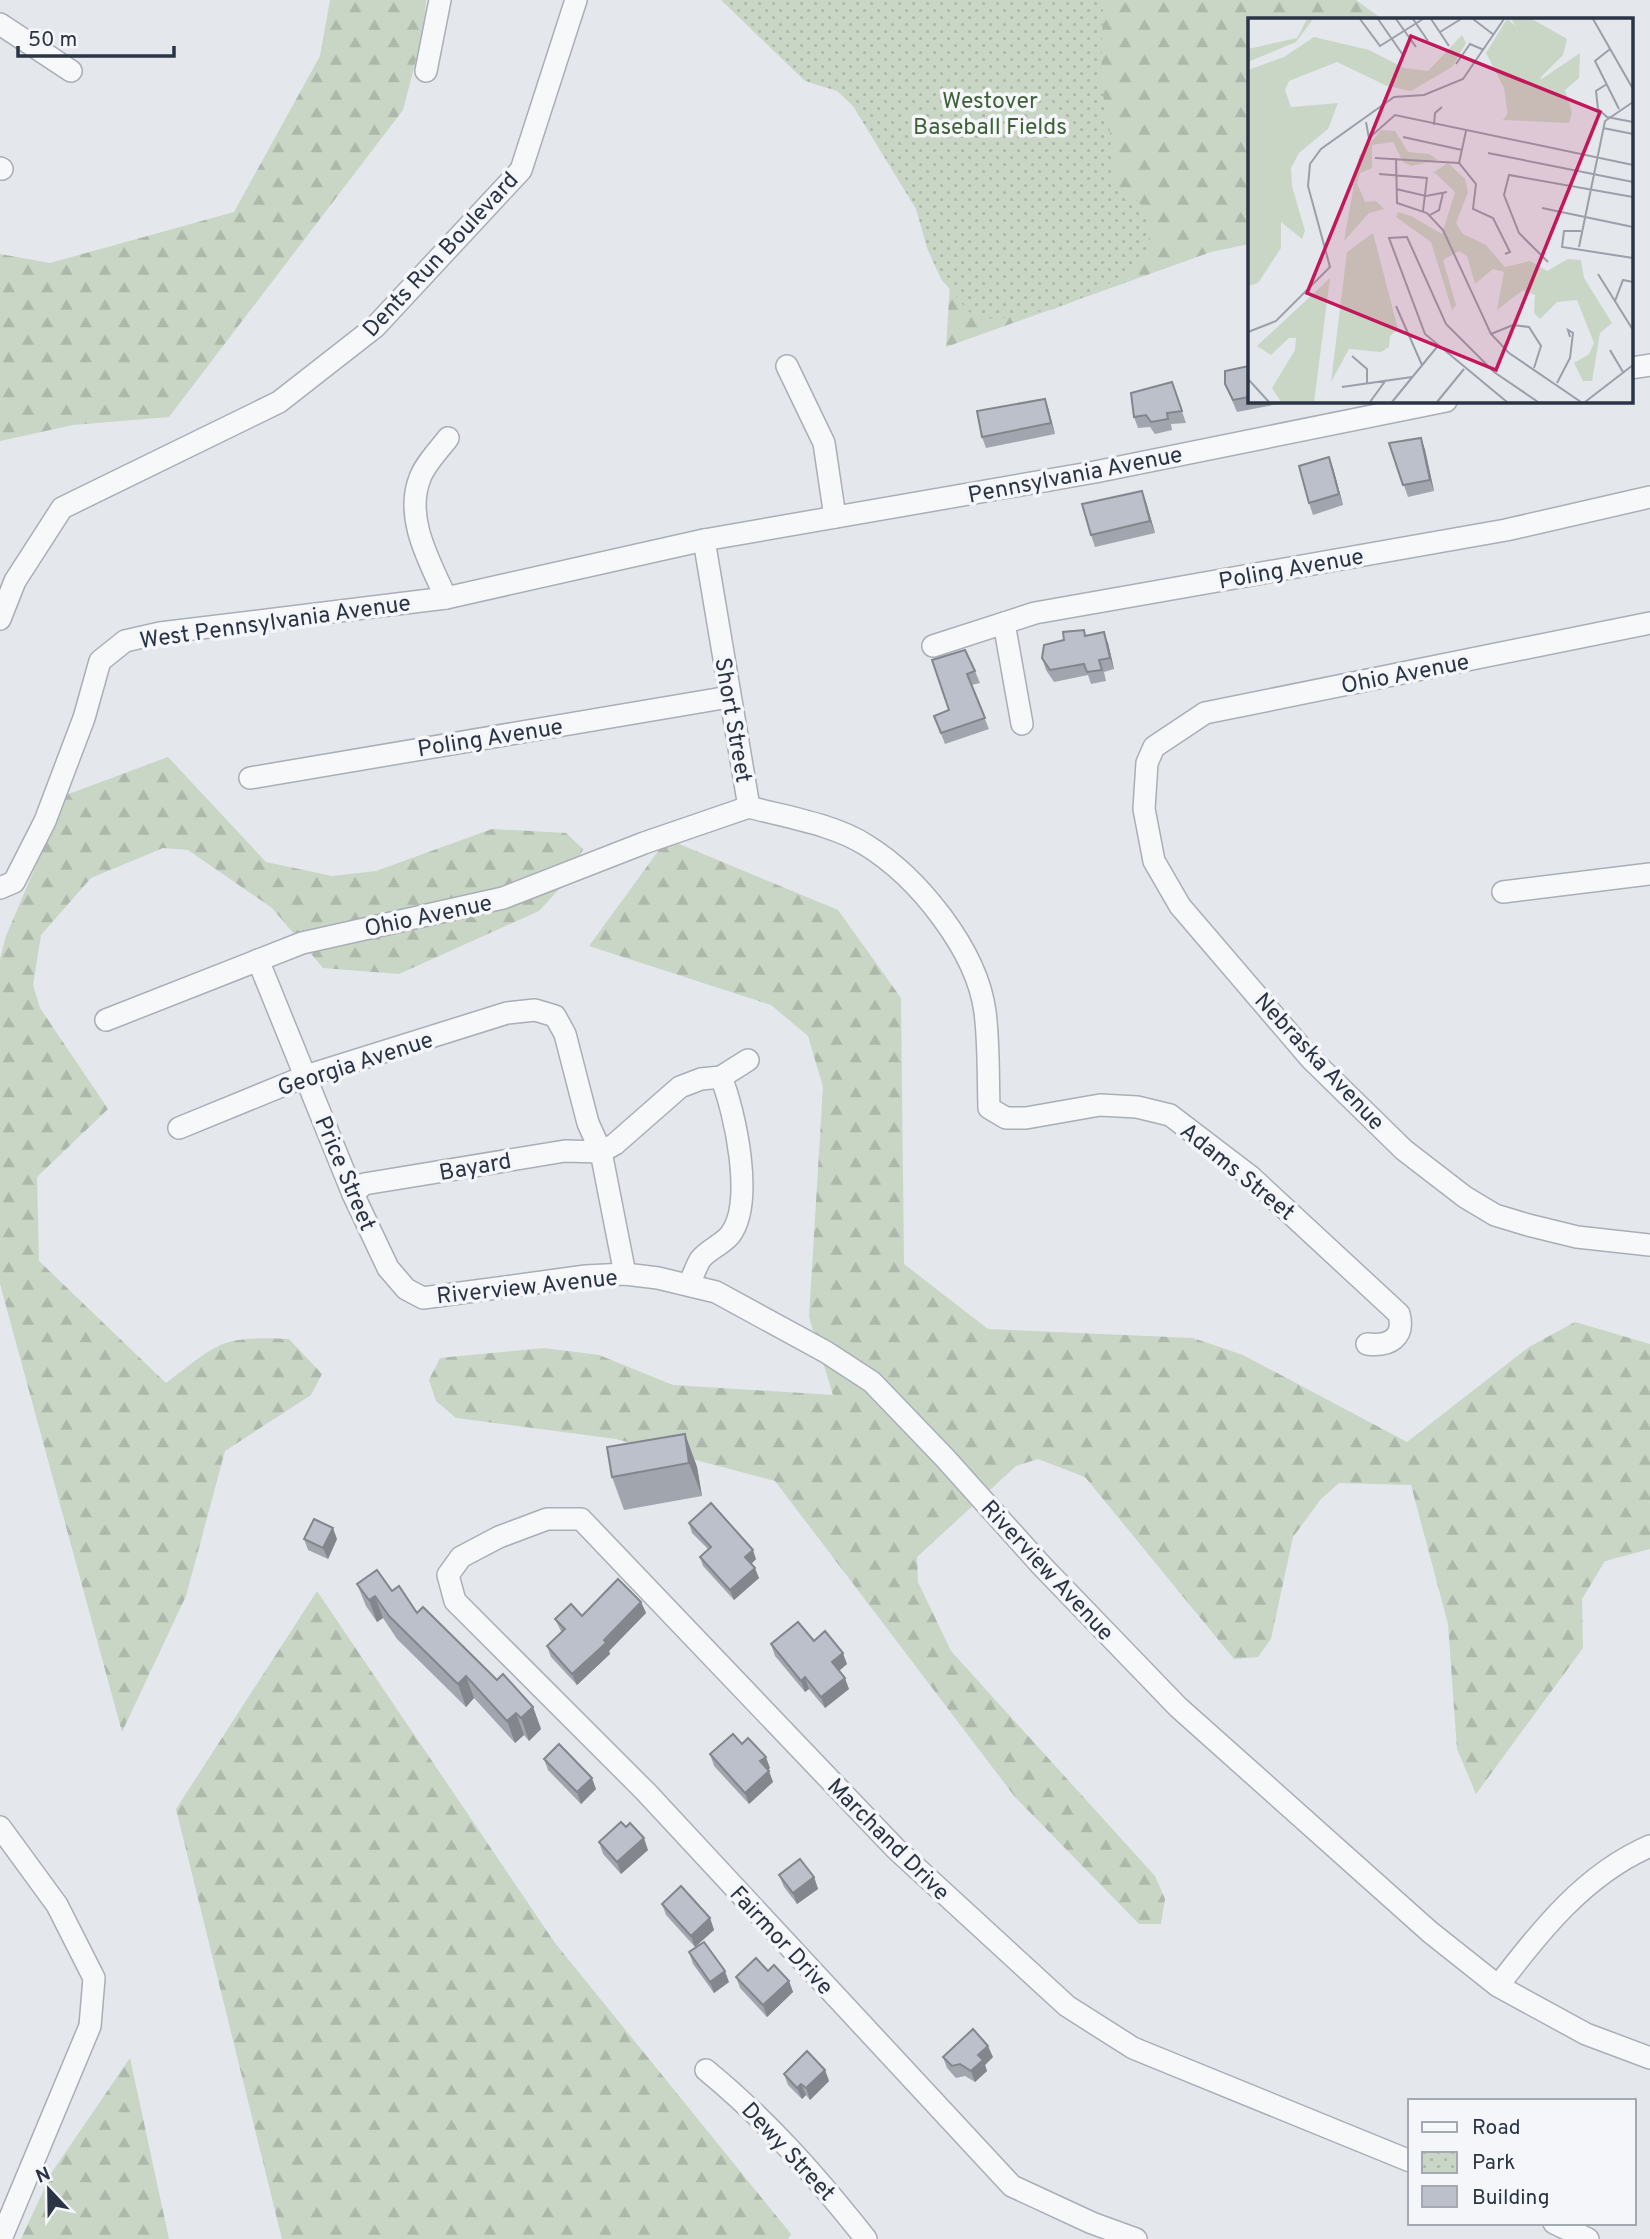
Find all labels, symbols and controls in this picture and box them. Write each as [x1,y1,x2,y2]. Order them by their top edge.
scale bar [18,14,173,58]
inset map [1248,18,1632,402]
text: 50 m [28,27,77,54]
park label: Westover Baseball Fields [913,88,1067,143]
street label: Dents Run Boulevard [358,167,526,345]
street label: Pennsylvania Avenue [966,441,1185,511]
street label: Poling Avenue [1217,543,1366,597]
street label: West Pennsylvania Avenue [138,590,413,657]
street label: Ohio Avenue [1339,649,1472,702]
street label: Short Street [706,656,757,785]
street label: Poling Avenue [416,714,565,765]
street label: Ohio Avenue [362,890,495,945]
street label: Nebraska Avenue [1247,988,1389,1138]
street label: Georgia Avenue [274,1027,437,1104]
street label: Price Street [307,1112,381,1236]
street label: Adams Street [1173,1118,1300,1228]
street label: Bayard [437,1148,514,1189]
street label: Riverview Avenue [435,1265,619,1312]
street label: Riverview Avenue [973,1495,1119,1648]
street label: Marchand Drive [820,1773,955,1908]
street label: Fairmor Drive [722,1881,838,2003]
street label: Dewy Street [734,2097,840,2208]
legend [1408,2099,1636,2225]
text: Road [1472,2115,1521,2142]
text: Park [1472,2150,1515,2177]
north arrow [14,2155,84,2225]
text: N [33,2162,54,2190]
text: Building [1472,2185,1550,2212]

